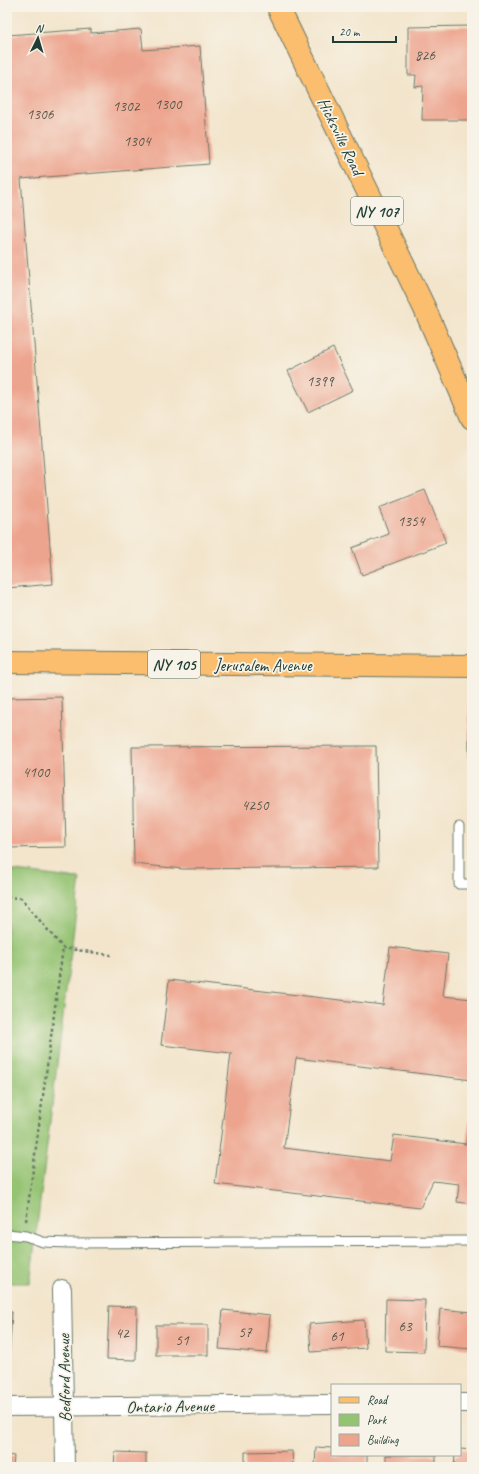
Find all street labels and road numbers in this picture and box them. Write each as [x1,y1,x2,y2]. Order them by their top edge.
street label: Hicksville Road [313,94,369,180]
road number: NY 107 [351,197,403,225]
road number: NY 105 [148,650,200,678]
street label: Jerusalem Avenue [214,655,313,676]
street label: Bedford Avenue [53,1332,76,1422]
street label: Ontario Avenue [126,1395,215,1418]

